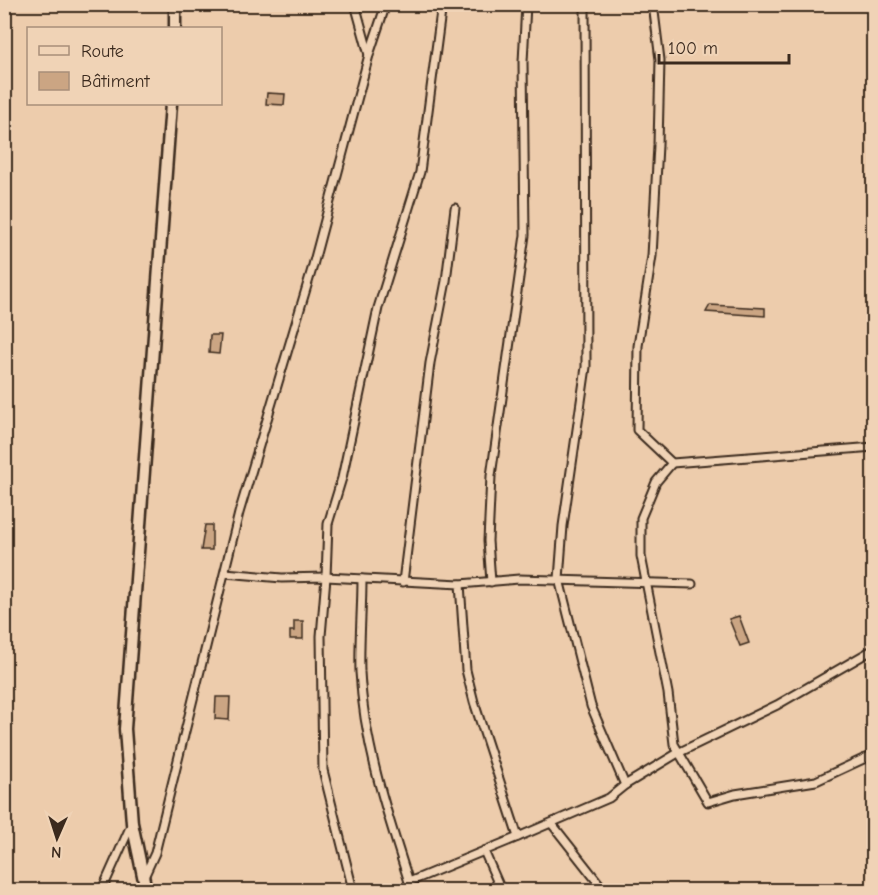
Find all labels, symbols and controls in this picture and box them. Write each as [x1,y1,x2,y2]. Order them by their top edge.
legend [27,27,222,105]
scale bar [659,27,790,65]
text: 100 m [668,38,718,59]
text: Route [81,41,124,62]
text: Bâtiment [81,71,151,92]
north arrow [27,808,87,868]
text: N [51,843,62,861]

